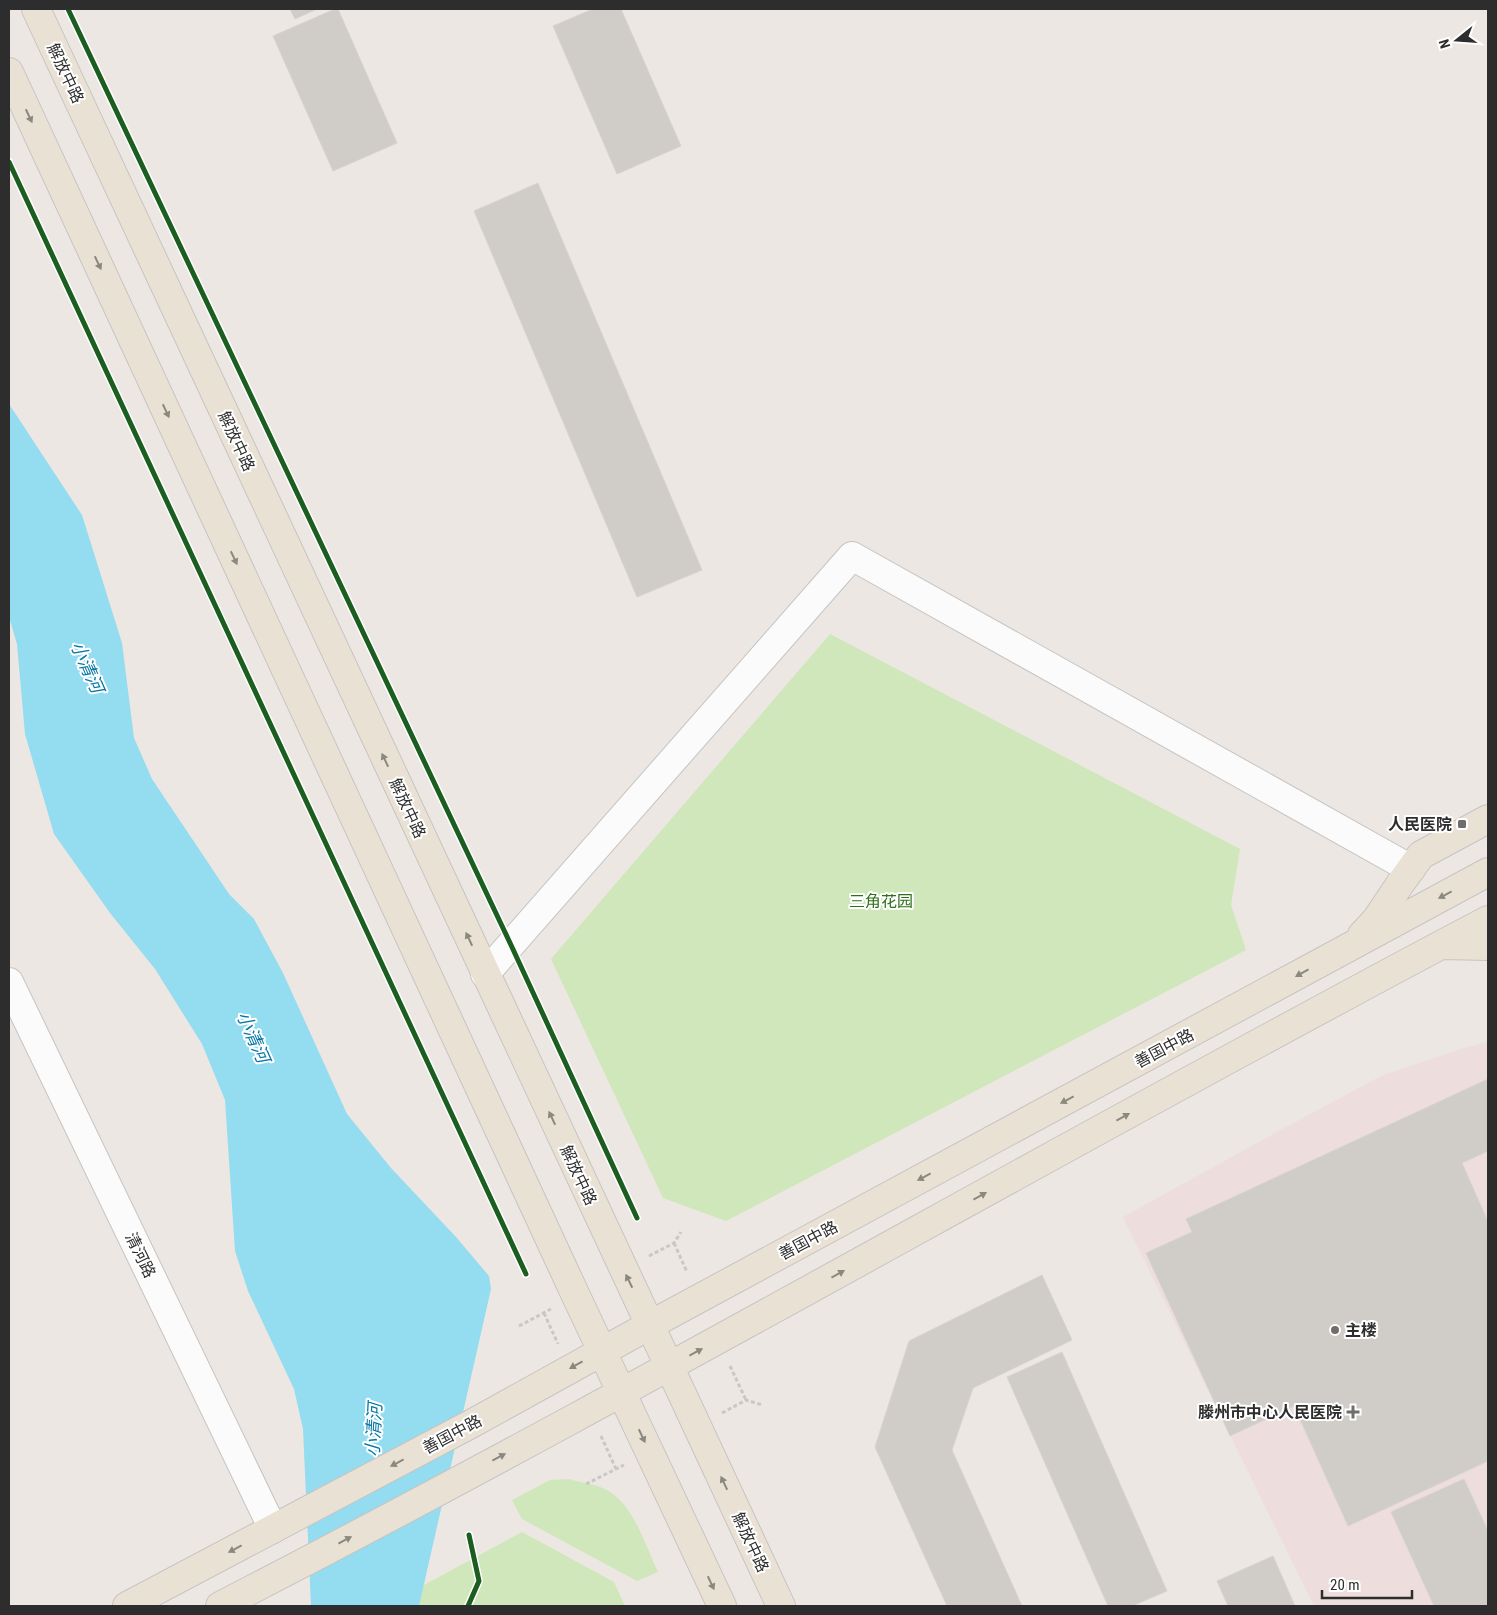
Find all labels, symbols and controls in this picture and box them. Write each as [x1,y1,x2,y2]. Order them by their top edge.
north arrow [1432,15,1482,65]
text: N [1436,37,1453,50]
street label: 解放中路 [43,40,88,106]
one-way arrow [26,109,34,123]
one-way arrow [94,256,102,270]
one-way arrow [162,404,170,418]
street label: 解放中路 [214,408,259,474]
one-way arrow [230,551,238,565]
water label: 小清河 [67,638,109,698]
one-way arrow [381,753,389,767]
street label: 解放中路 [385,775,430,841]
place label: 人民医院 [1388,815,1452,834]
marker: 人民医院 [1456,818,1468,830]
one-way arrow [1439,891,1452,900]
park label: 三角花园 [849,892,913,911]
one-way arrow [464,932,472,946]
one-way arrow [1296,968,1309,977]
water label: 小清河 [233,1008,275,1068]
street label: 善国中路 [1132,1025,1197,1072]
one-way arrow [1060,1096,1074,1104]
one-way arrow [548,1111,556,1125]
one-way arrow [1116,1113,1129,1122]
street label: 解放中路 [556,1142,601,1208]
one-way arrow [917,1173,932,1181]
one-way arrow [973,1192,988,1200]
street label: 善国中路 [776,1217,841,1264]
street label: 清河路 [121,1229,160,1281]
one-way arrow [831,1270,845,1278]
one-way arrow [624,1274,632,1288]
place label: 主楼 [1345,1321,1377,1340]
marker: 主楼 [1329,1324,1341,1336]
one-way arrow [688,1348,703,1356]
one-way arrow [569,1361,584,1369]
water label: 小清河 [362,1399,386,1457]
place label: 滕州市中心人民医院 [1198,1403,1342,1422]
marker: 滕州市中心人民医院 [1346,1405,1360,1419]
street label: 善国中路 [420,1411,485,1458]
one-way arrow [639,1429,647,1443]
one-way arrow [493,1453,506,1462]
one-way arrow [389,1459,404,1467]
one-way arrow [720,1476,728,1490]
street label: 解放中路 [728,1509,773,1575]
one-way arrow [338,1536,353,1544]
one-way arrow [227,1545,242,1553]
scale bar [1322,1568,1412,1600]
one-way arrow [707,1576,715,1590]
text: 20 m [1330,1576,1360,1594]

